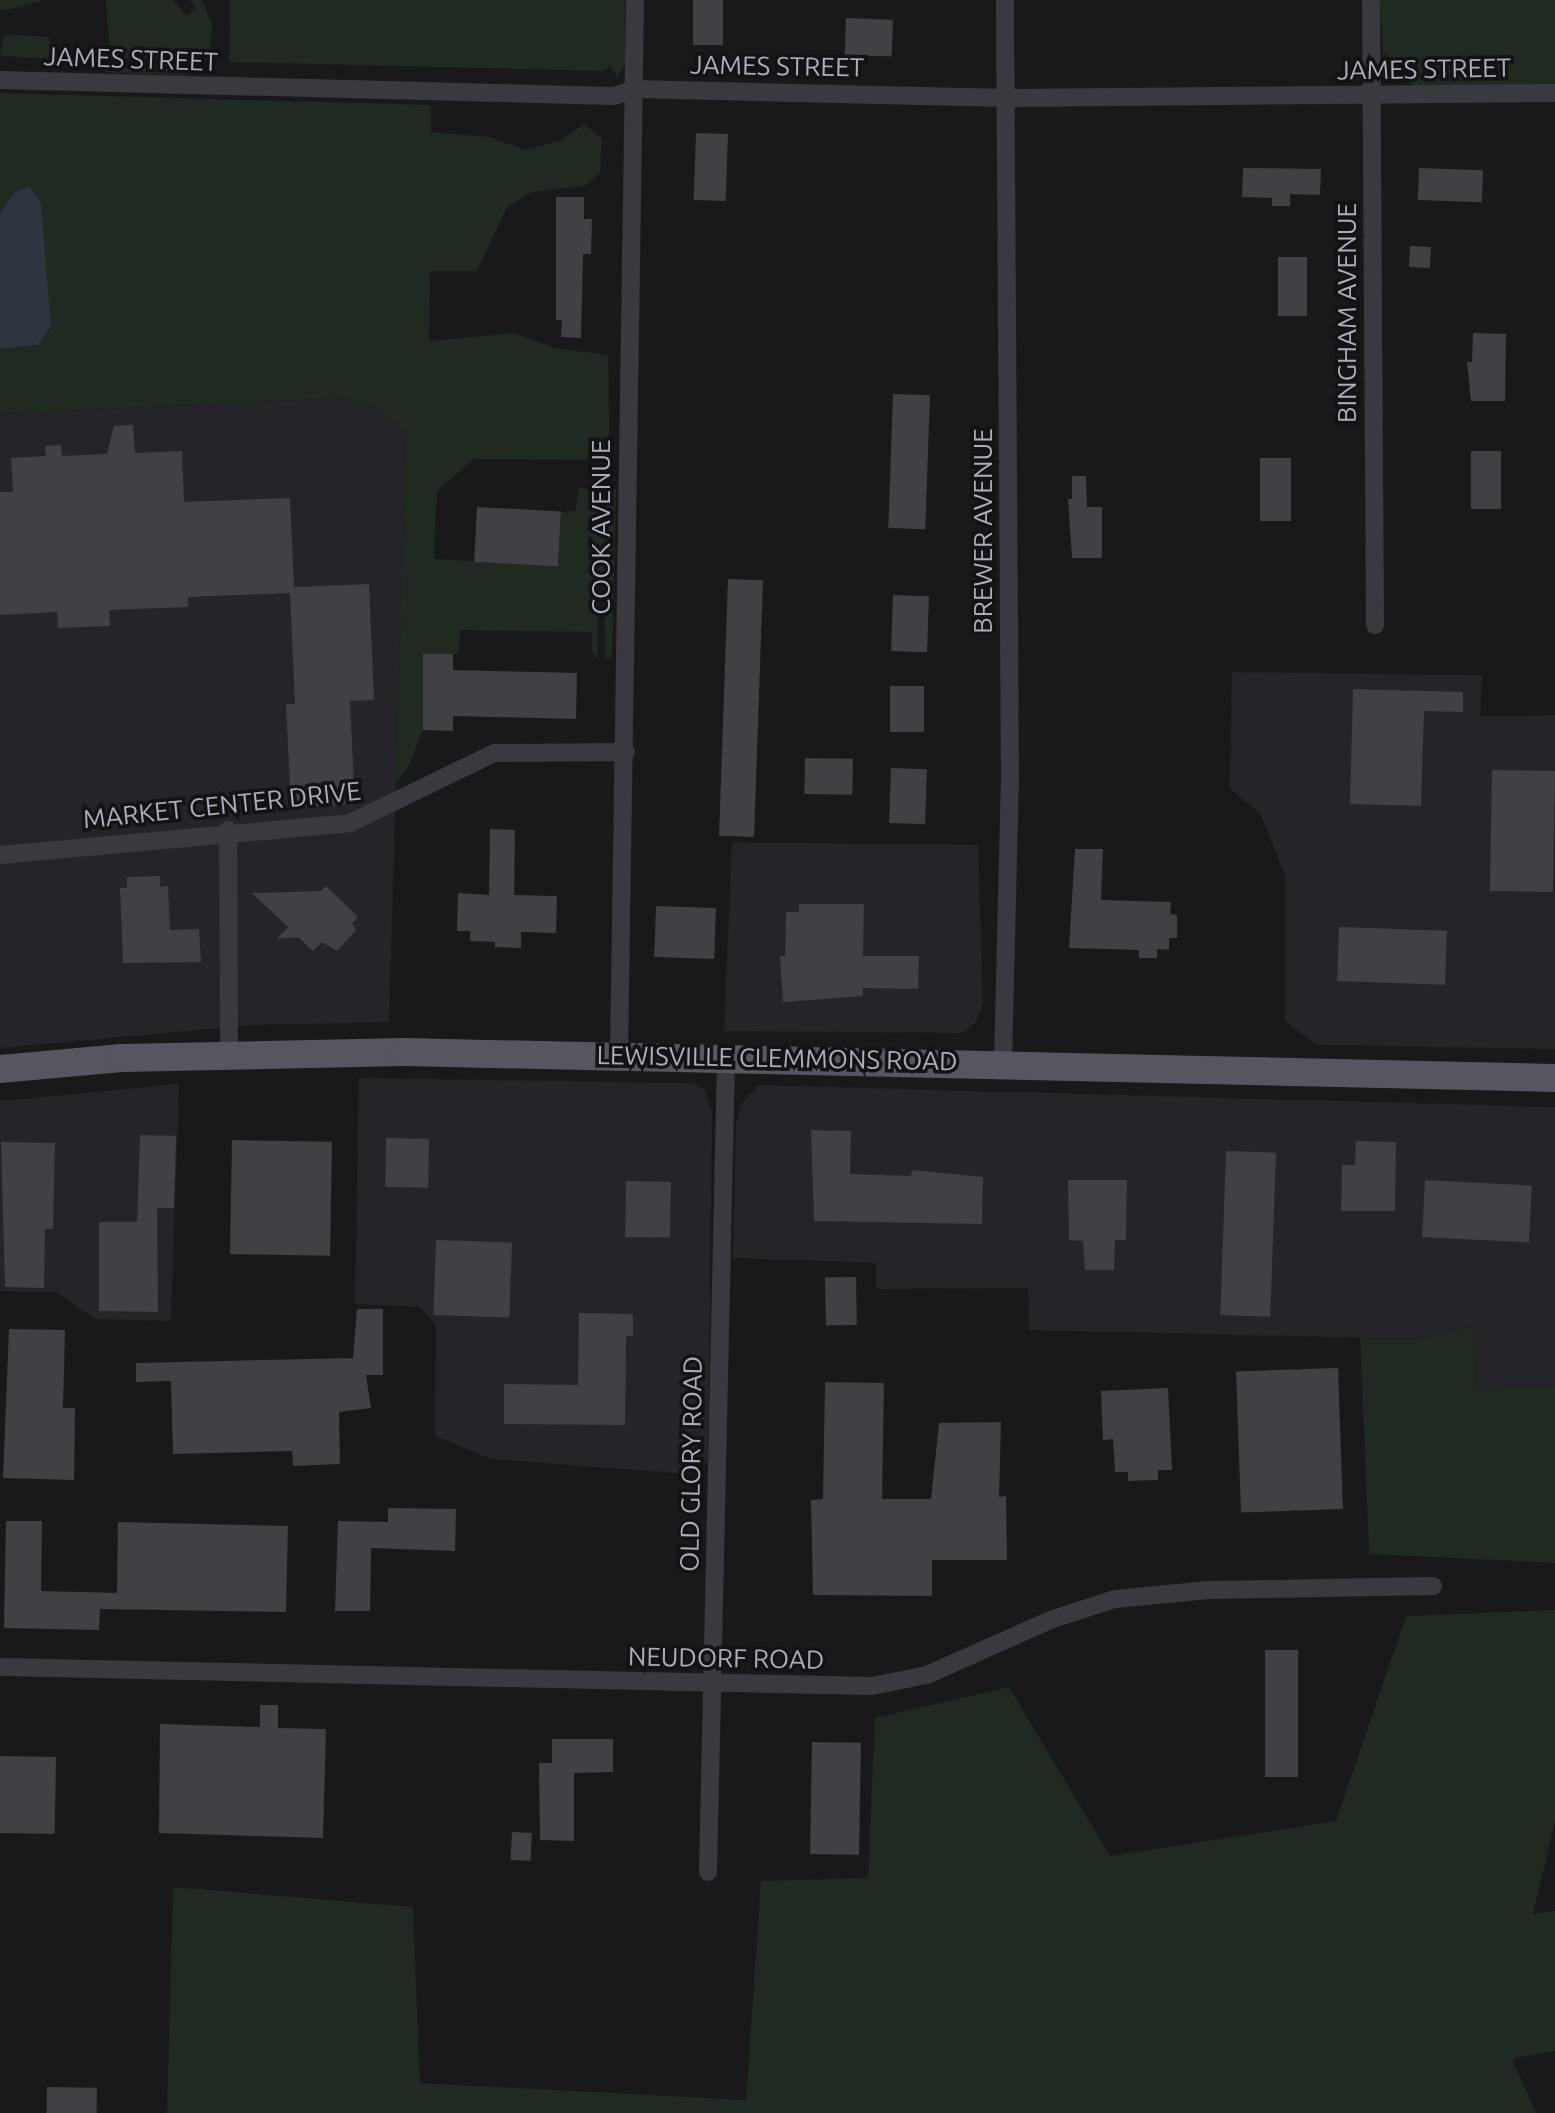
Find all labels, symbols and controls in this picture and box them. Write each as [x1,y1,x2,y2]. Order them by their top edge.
street label: JAMES STREET [43,40,219,78]
street label: JAMES STREET [690,49,864,83]
street label: JAMES STREET [1337,52,1511,86]
street label: BINGHAM AVENUE [1331,203,1363,423]
street label: BREWER AVENUE [967,428,999,634]
street label: COOK AVENUE [585,439,617,615]
street label: MARKET CENTER DRIVE [82,775,362,835]
street label: LEWISVILLE CLEMMONS ROAD [596,1039,958,1077]
street label: OLD GLORY ROAD [674,1356,708,1572]
street label: NEUDORF ROAD [628,1641,824,1675]

